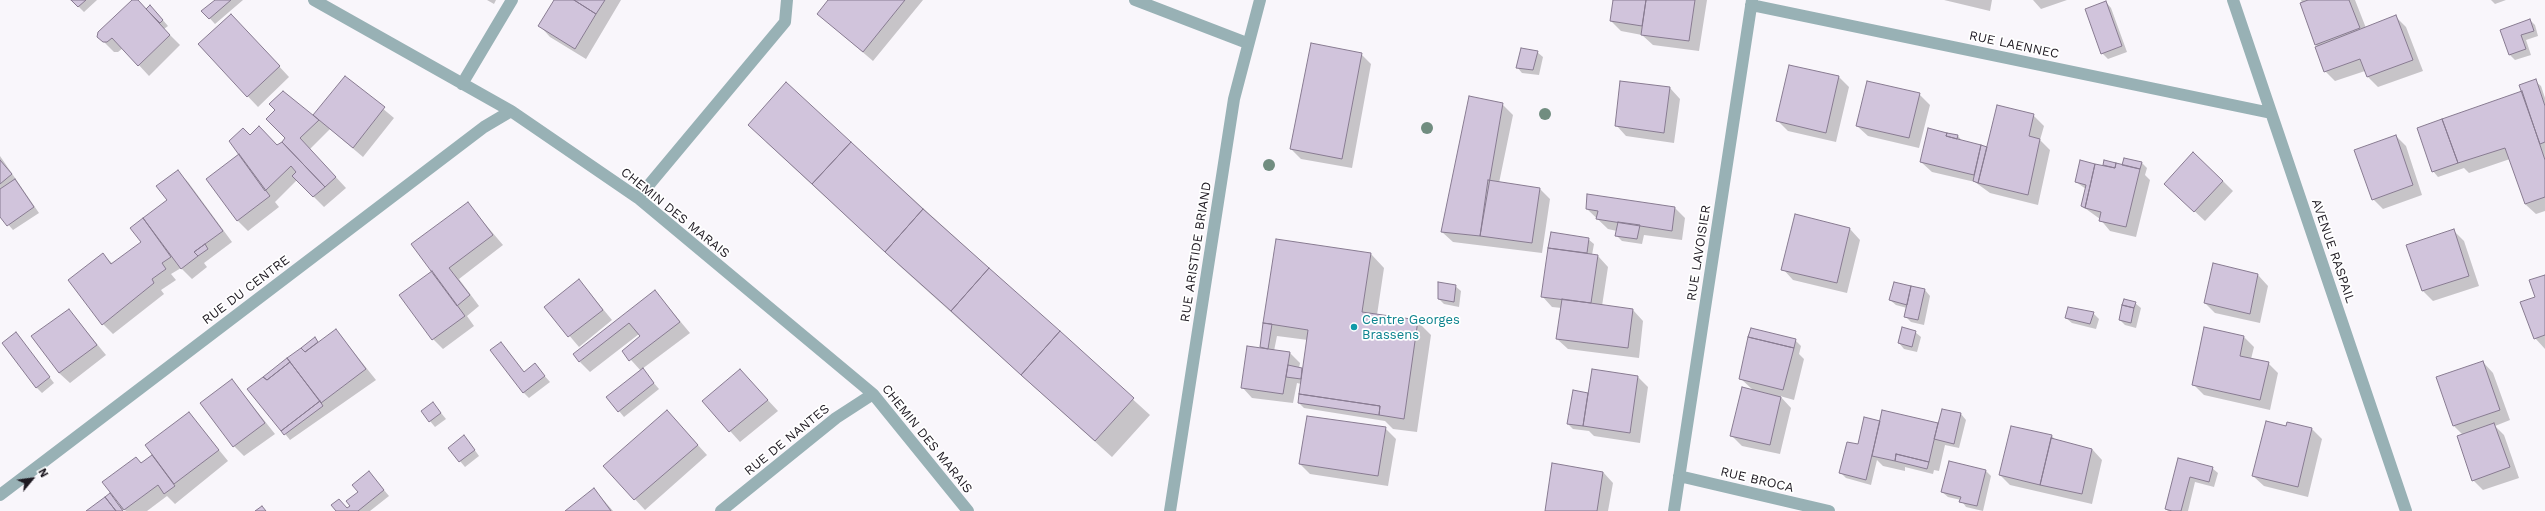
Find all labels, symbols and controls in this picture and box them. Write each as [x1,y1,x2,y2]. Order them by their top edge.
street label: RUE LAENNEC [1968,28,2060,62]
street label: CHEMIN DES MARAIS [618,164,732,262]
street label: RUE ARISTIDE BRIAND [1177,181,1215,323]
street label: AVENUE RASPAIL [2308,197,2358,305]
street label: RUE LAVOISIER [1684,204,1714,302]
street label: RUE DU CENTRE [199,252,293,328]
place label: Centre Georges Brassens [1362,312,1460,343]
marker: Centre Georges Brassens [1349,322,1359,332]
street label: CHEMIN DES MARAIS [878,382,976,496]
street label: RUE DE NANTES [741,401,833,479]
north arrow [12,459,52,499]
street label: RUE BROCA [1719,464,1795,496]
text: N [35,466,51,480]

